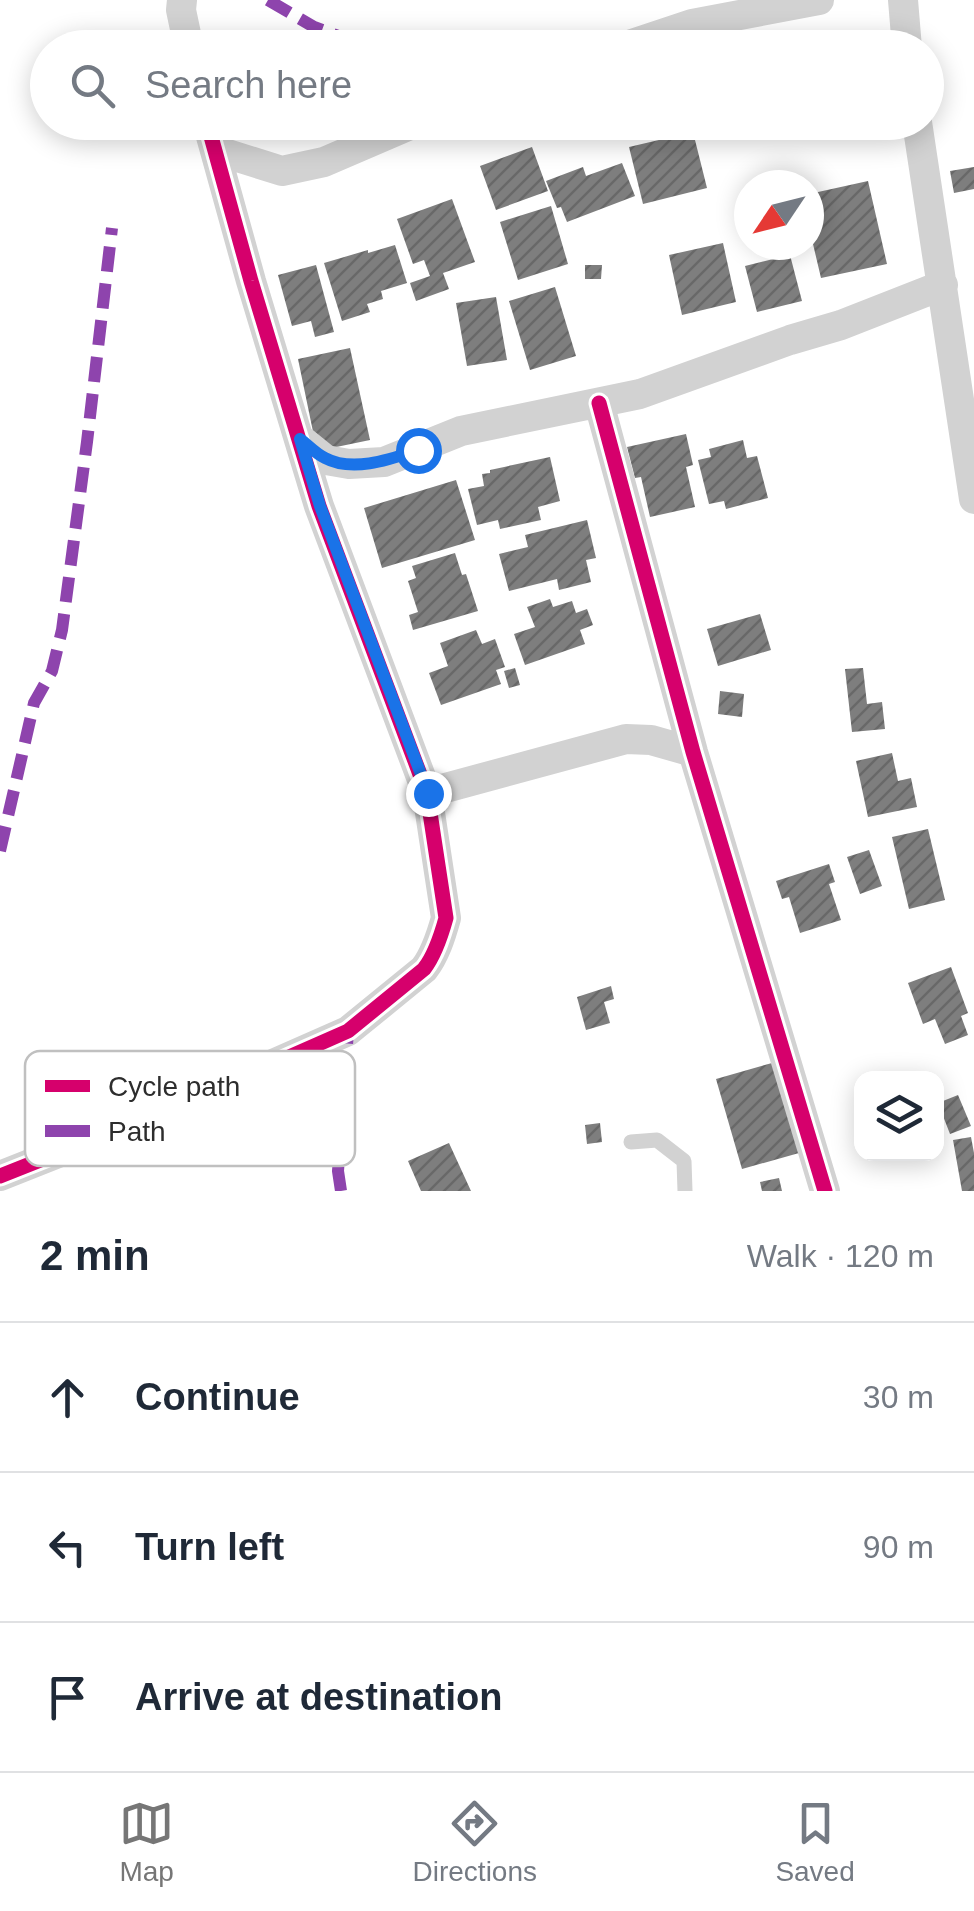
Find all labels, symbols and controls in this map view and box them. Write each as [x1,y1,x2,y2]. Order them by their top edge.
search box [30,30,944,140]
icon: search [65,58,120,113]
text: Search here [145,64,352,106]
north arrow [734,170,824,260]
route start [396,428,442,474]
route end [406,771,452,817]
legend [25,1051,355,1166]
text: Cycle path [108,1071,240,1102]
map controls [854,1071,944,1161]
button: layers [854,1071,944,1161]
text: Path [108,1116,166,1147]
text: 2 min [40,1232,150,1279]
text: Walk · 120 m [747,1238,934,1274]
icon: ahead [40,1370,95,1425]
text: Continue [135,1376,300,1418]
text: 30 m [863,1379,934,1415]
icon: left [40,1520,95,1575]
text: Turn left [135,1526,284,1568]
text: 90 m [863,1529,934,1565]
icon: arrive [40,1670,95,1725]
text: Arrive at destination [135,1676,502,1718]
tab: Map [119,1796,174,1888]
tab: Directions [413,1796,537,1888]
tab: Saved [775,1796,855,1888]

